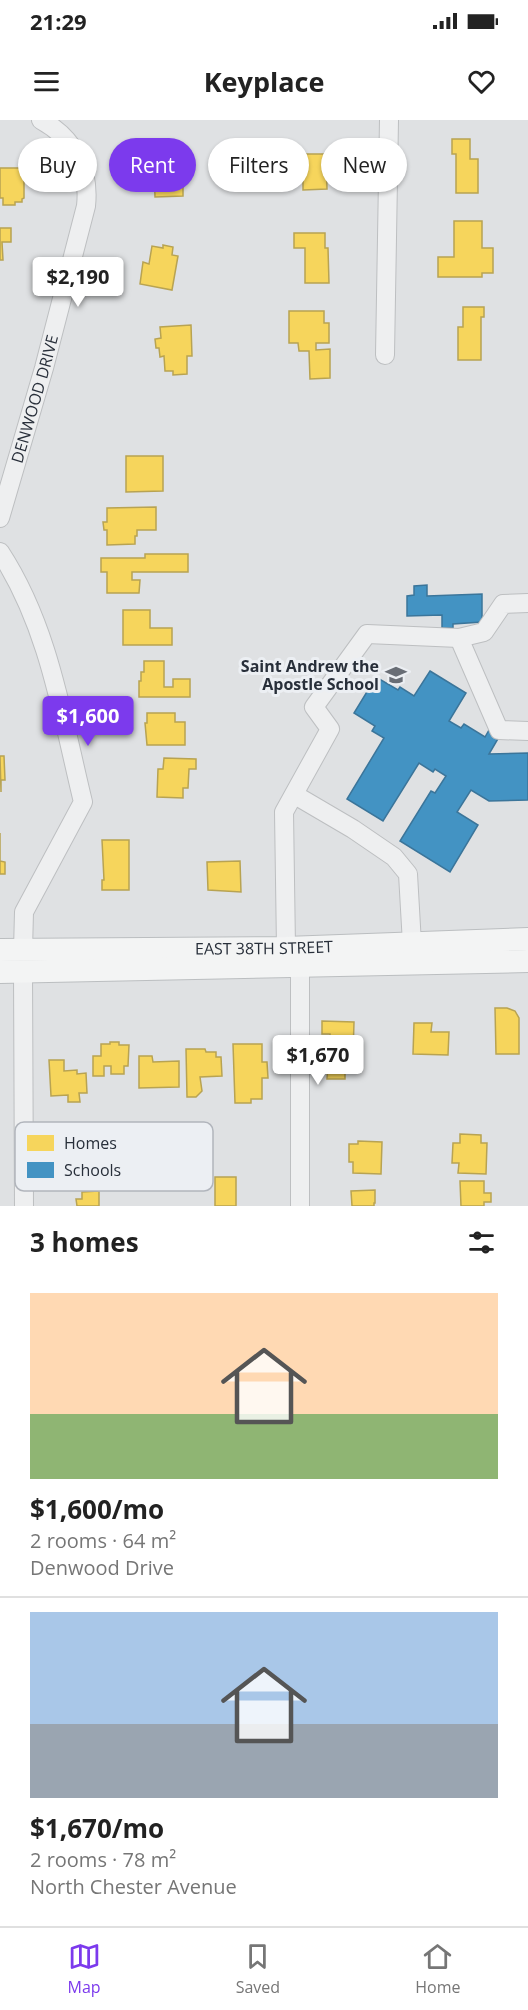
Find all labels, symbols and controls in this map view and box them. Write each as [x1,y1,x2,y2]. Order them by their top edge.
text: 21:29 [30,6,87,36]
text: Keyplace [204,63,324,100]
icon: menu [30,65,63,98]
icon: heart [465,65,498,98]
chip: Buy [18,138,97,192]
chip: Rent [109,138,196,192]
chip: Filters [208,138,309,192]
chip: New [321,138,407,192]
pin: $2,190 [29,257,127,308]
text: $2,190 [47,263,109,290]
street label: DENWOOD DRIVE [6,332,63,466]
place label: Saint Andrew the Apostle School [241,655,379,695]
school or university icon: Saint Andrew the Apostle School [384,663,408,687]
pin: $1,600 [39,696,137,747]
text: $1,600 [57,702,119,729]
street label: EAST 38TH STREET [195,935,334,960]
pin: $1,670 [269,1035,367,1086]
text: $1,670 [287,1041,349,1068]
legend [15,1122,213,1191]
text: Homes [64,1132,117,1154]
text: Schools [64,1159,121,1181]
text: 3 homes [30,1224,139,1260]
icon: filters [465,1226,498,1259]
icon: home [210,1332,318,1440]
text: $1,600/mo [30,1491,164,1527]
text: 2 rooms · 64 m² [30,1527,176,1554]
text: Denwood Drive [30,1554,174,1581]
icon: home [210,1651,318,1759]
text: $1,670/mo [30,1810,164,1846]
text: 2 rooms · 78 m² [30,1846,176,1873]
text: North Chester Avenue [30,1873,237,1900]
tab: Map [68,1940,101,1998]
tab: Saved [236,1940,280,1998]
tab: Home [415,1940,460,1998]

